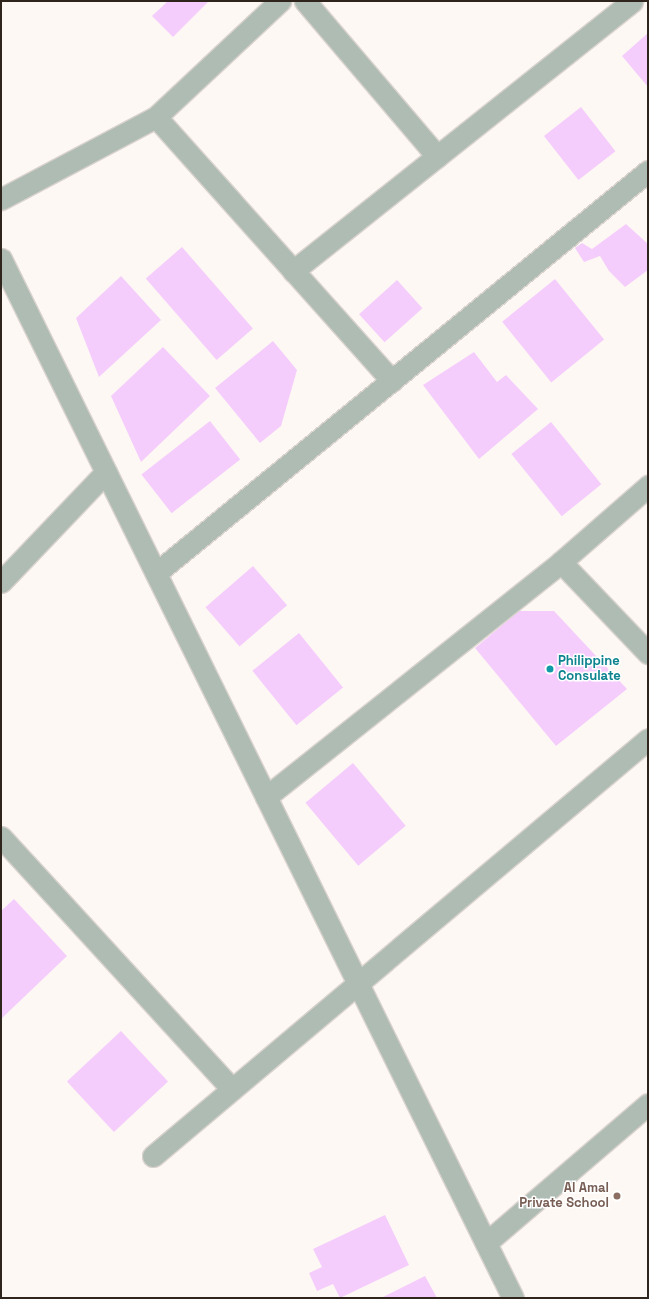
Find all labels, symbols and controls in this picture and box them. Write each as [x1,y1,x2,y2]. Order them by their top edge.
place label: Philippine Consulate [558,654,621,685]
marker: Philippine Consulate [545,664,555,674]
place label: Al Amal Private School [519,1181,609,1212]
marker: Al Amal Private School [612,1191,622,1201]

